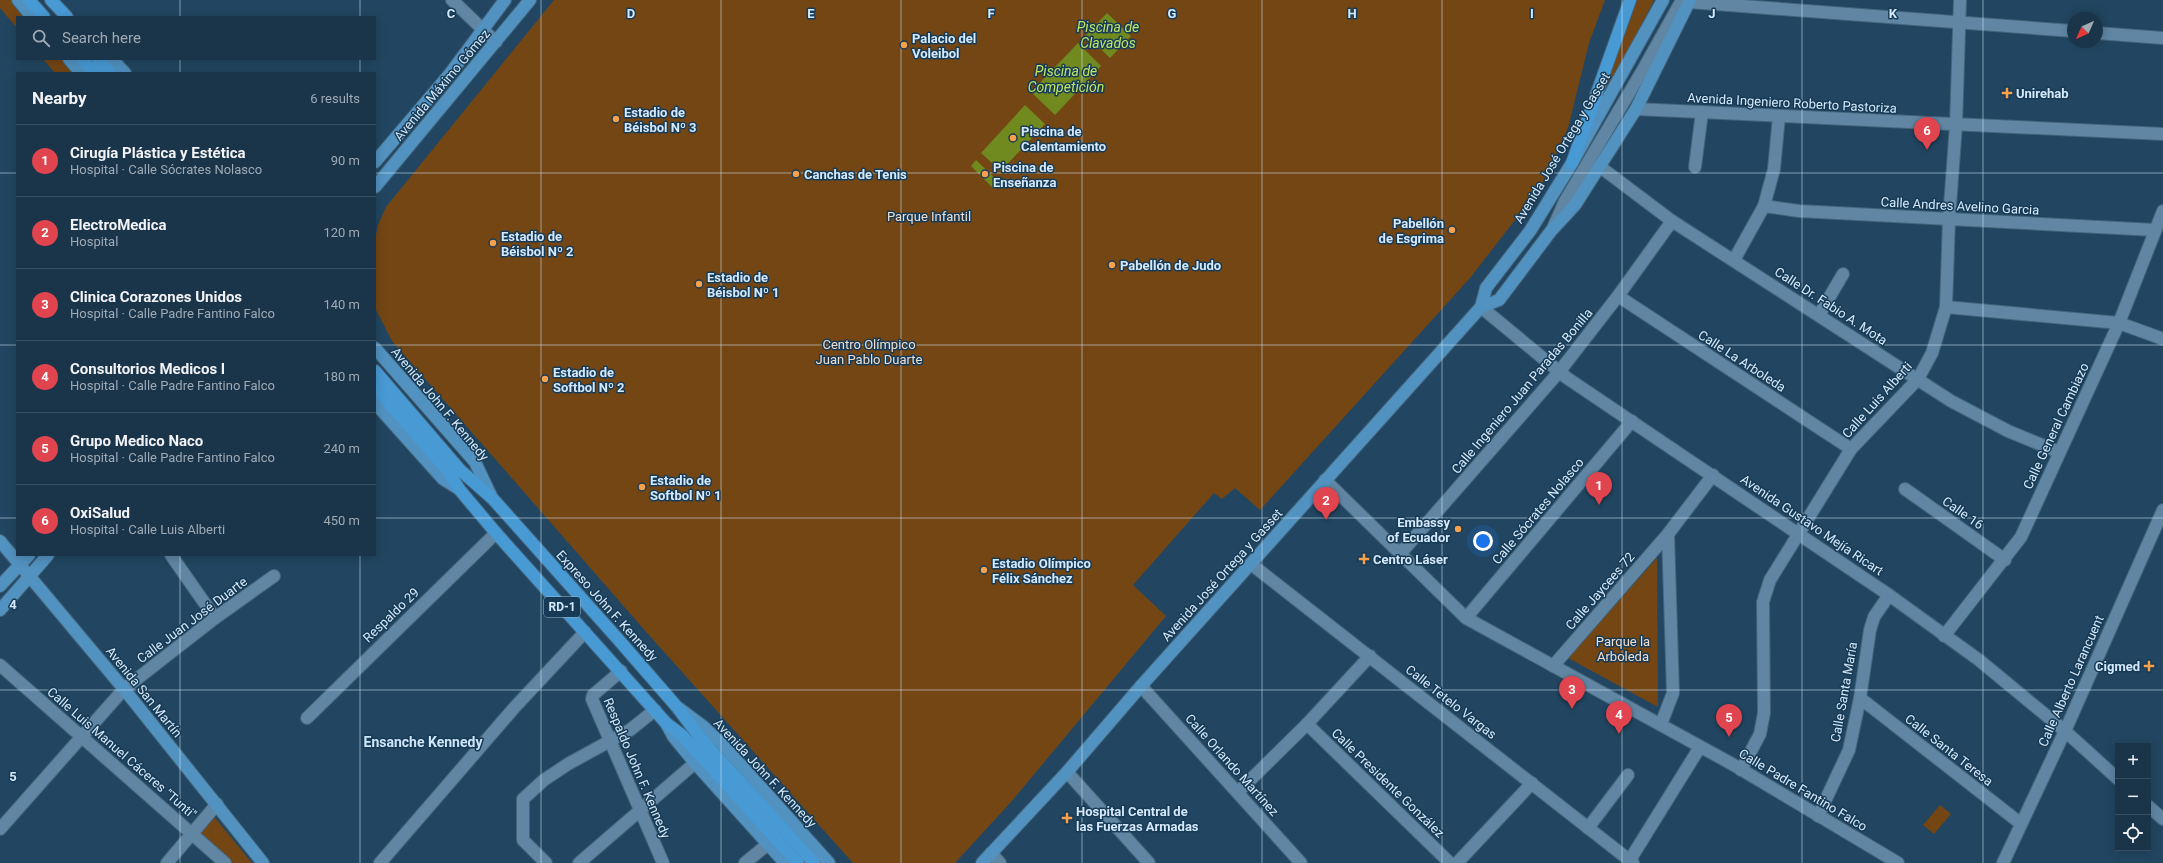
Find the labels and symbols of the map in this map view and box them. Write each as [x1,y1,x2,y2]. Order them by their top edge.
text: C [447,6,456,21]
text: D [627,6,635,21]
text: E [807,6,815,21]
text: F [987,6,995,21]
text: G [1168,6,1177,21]
text: H [1347,6,1357,21]
text: I [1530,6,1534,21]
text: J [1708,6,1716,21]
text: K [1889,6,1898,21]
north arrow [2067,12,2103,48]
water label: Piscina de Clavados [1077,19,1139,51]
street label: Avenida Máximo Gómez [391,26,493,144]
place label: Palacio del Voleibol [912,31,976,61]
marker: Palacio del Voleibol [899,40,909,50]
water label: Piscina de Competición [1028,63,1104,95]
street label: Avenida José Ortega y Gasset [1511,70,1613,226]
place label: Unirehab [2016,86,2069,101]
marker: Unirehab [2001,87,2013,99]
street label: Avenida Ingeniero Roberto Pastoriza [1687,90,1897,116]
place label: Estadio de Béisbol Nº 3 [624,105,697,135]
marker: Estadio de Béisbol Nº 3 [611,114,621,124]
pin: 6 [1914,117,1940,150]
place label: Piscina de Calentamiento [1021,124,1106,154]
marker: Piscina de Calentamiento [1008,133,1018,143]
place label: Piscina de Enseñanza [993,160,1056,190]
place label: Canchas de Tenis [804,167,907,182]
marker: Canchas de Tenis [791,169,801,179]
marker: Piscina de Enseñanza [980,169,990,179]
street label: Calle Andres Avelino Garcia [1880,194,2040,218]
park label: Parque Infantil [887,209,971,224]
place label: Pabellón de Esgrima [1379,216,1444,246]
marker: Pabellón de Esgrima [1447,225,1457,235]
place label: Estadio de Béisbol Nº 2 [501,229,574,259]
marker: Estadio de Béisbol Nº 2 [488,238,498,248]
place label: Pabellón de Judo [1120,258,1221,273]
marker: Pabellón de Judo [1107,260,1117,270]
street label: Calle Dr. Fabio A. Mota [1772,264,1890,348]
place label: Estadio de Béisbol Nº 1 [707,270,780,300]
marker: Estadio de Béisbol Nº 1 [694,279,704,289]
street label: Calle Ingeniero Juan Paradas Bonilla [1448,305,1596,477]
street label: Calle La Arboleda [1695,327,1789,395]
park label: Centro Olímpico Juan Pablo Duarte [816,337,922,367]
street label: Avenida John F. Kennedy [388,344,492,464]
street label: Calle Luis Alberti [1839,359,1915,441]
street label: Calle General Cambiazo [2020,360,2092,492]
place label: Estadio de Softbol Nº 2 [553,365,625,395]
marker: Estadio de Softbol Nº 2 [540,374,550,384]
street label: Calle Sócrates Nolasco [1489,455,1587,567]
pin: 1 [1586,472,1612,505]
street label: Avenida Gustavo Mejía Ricart [1738,472,1886,578]
place label: Estadio de Softbol Nº 1 [650,473,722,503]
marker: Estadio de Softbol Nº 1 [637,482,647,492]
pin: 2 [1313,487,1339,520]
street label: Calle 16 [1940,493,1986,533]
street label: Avenida José Ortega y Gasset [1159,506,1285,644]
place label: Embassy of Ecuador [1387,515,1450,545]
marker: Embassy of Ecuador [1453,524,1463,534]
your location [1473,531,1493,551]
street label: Expreso John F. Kennedy [553,548,661,664]
street label: Calle Jaycees 72 [1562,549,1638,633]
place label: Centro Láser [1373,552,1448,567]
marker: Centro Láser [1358,553,1370,565]
place label: Estadio Olímpico Félix Sánchez [992,556,1091,586]
marker: Estadio Olímpico Félix Sánchez [979,565,989,575]
street label: Calle Juan José Duarte [134,574,250,666]
street label: Respaldo 29 [360,585,422,645]
text: 4 [9,597,17,612]
road number: RD-1 [544,597,580,617]
street label: Calle Alberto Larancuent [2035,613,2107,749]
park label: Parque la Arboleda [1596,634,1650,664]
street label: Calle Santa María [1828,641,1860,743]
street label: Avenida San Martín [103,644,185,740]
place label: Cigmed [2095,659,2140,674]
marker: Cigmed [2143,660,2155,672]
street label: Calle Tetelo Vargas [1403,662,1500,742]
pin: 3 [1559,676,1585,709]
street label: Calle Luis Manuel Cáceres "Tunti" [44,684,200,822]
street label: Respaldo John F. Kennedy [601,695,673,841]
pin: 4 [1606,701,1632,734]
pin: 5 [1716,704,1742,737]
street label: Calle Orlando Martínez [1182,711,1282,819]
street label: Calle Santa Teresa [1902,711,1996,789]
street label: Avenida John F. Kennedy [711,715,819,831]
street label: Calle Presidente González [1329,725,1448,841]
district label: Ensanche Kennedy [364,734,483,750]
street label: Calle Padre Fantino Falco [1736,746,1870,834]
text: 5 [9,769,17,784]
place label: Hospital Central de las Fuerzas Armadas [1076,804,1199,834]
marker: Hospital Central de las Fuerzas Armadas [1061,812,1073,824]

